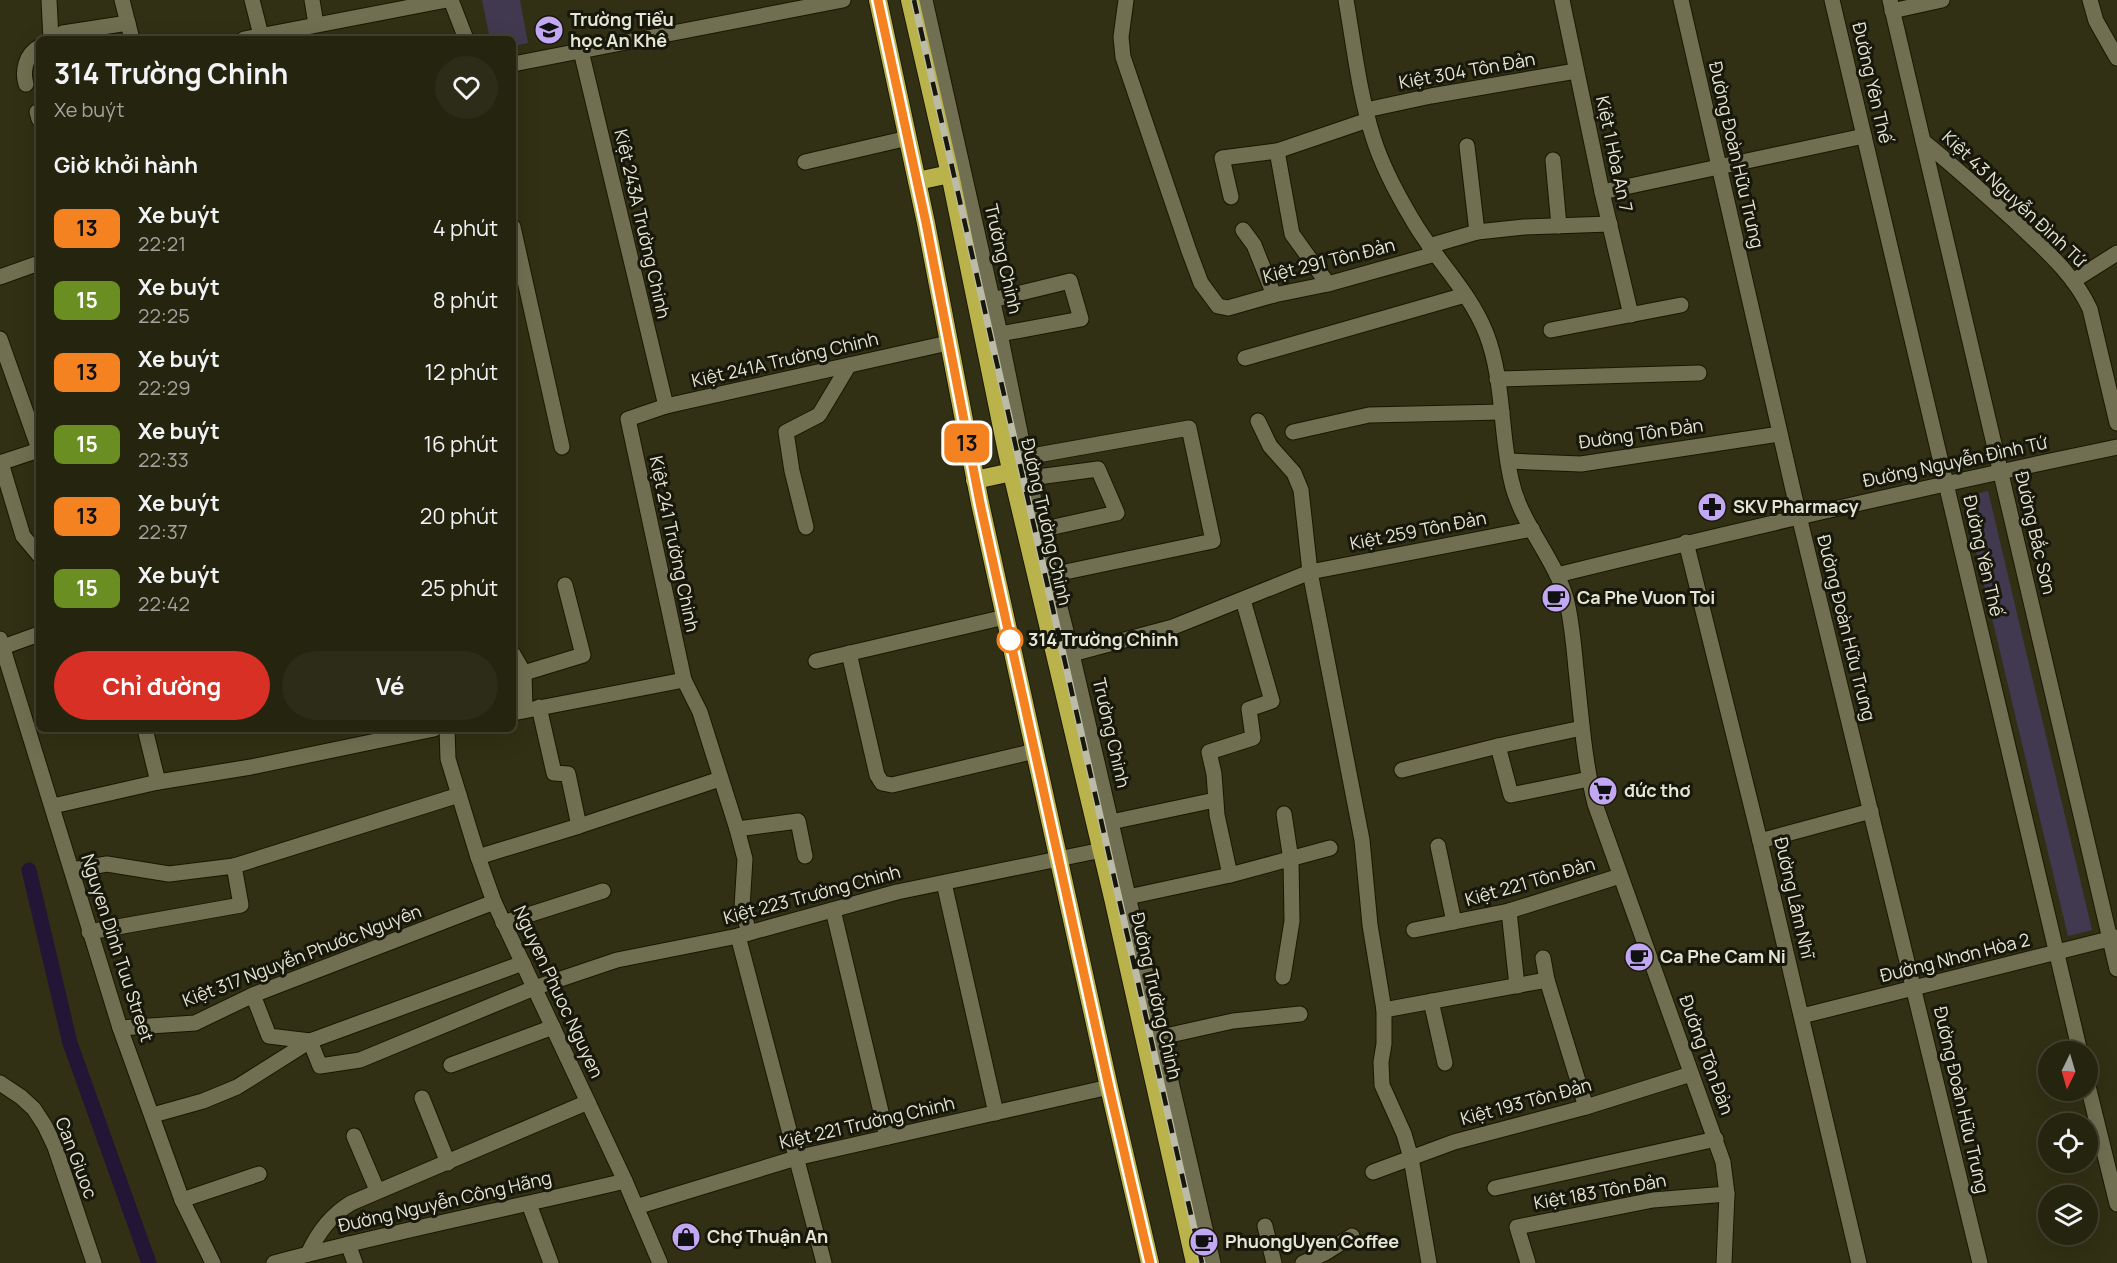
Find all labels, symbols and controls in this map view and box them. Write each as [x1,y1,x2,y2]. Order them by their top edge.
place label: Trường Tiểu học An Khê [570,7,674,52]
school or university icon: Trường Tiểu học An Khê [533,14,565,46]
street label: Đường Yên Thế [1847,20,1899,146]
street label: Kiệt 304 Tôn Đản [1397,46,1537,94]
text: 314 Trường Chinh [54,54,288,92]
button: heart [435,56,498,119]
street label: Đường Đoàn Hữu Trưng [1704,59,1770,251]
street label: Kiệt 1 Hòa An 7 [1591,94,1639,214]
text: Xe buýt [54,96,125,123]
street label: Kiệt 43 Nguyễn Đình Tứ [1937,125,2093,273]
street label: Kiệt 243A Trường Chinh [609,127,676,321]
text: Giờ khởi hành [54,150,198,180]
text: Xe buýt [138,200,220,230]
street label: Trường Chinh [980,201,1028,316]
text: 4 phút [433,213,498,243]
text: 13 [76,214,98,242]
text: 22:21 [138,230,186,257]
street label: Kiệt 291 Tôn Đản [1260,232,1397,288]
text: Xe buýt [138,272,220,302]
text: 8 phút [433,285,498,315]
text: 15 [76,286,98,314]
text: 22:25 [138,302,190,329]
street label: Kiệt 241A Trường Chinh [689,326,880,392]
text: Xe buýt [138,344,220,374]
text: 12 phút [425,357,498,387]
text: 13 [76,358,98,386]
text: 22:29 [138,374,191,401]
street label: Đường Tôn Đản [1577,412,1705,454]
text: Xe buýt [138,416,220,446]
line badge: 13 [940,424,994,462]
text: 16 phút [423,429,498,459]
text: 13 [956,429,978,457]
text: 15 [76,430,98,458]
street label: Đường Nguyễn Đình Tứ [1861,430,2050,492]
street label: Đường Trường Chinh [1016,436,1078,608]
text: 22:33 [138,446,189,473]
street label: Kiệt 241 Trường Chinh [645,454,705,634]
street label: Đường Bắc Sơn [2010,469,2062,597]
text: Xe buýt [138,488,220,518]
pharmacy icon: SKV Pharmacy [1696,491,1728,523]
street label: Đường Yên Thế [1958,493,2010,619]
place label: SKV Pharmacy [1733,494,1859,518]
text: 20 phút [420,501,498,531]
text: 13 [76,502,98,530]
street label: Kiệt 259 Tôn Đản [1348,505,1488,555]
text: 22:37 [138,518,188,545]
street label: Đường Đoàn Hữu Trưng [1812,532,1882,723]
text: Xe buýt [138,560,220,590]
text: 25 phút [420,573,498,603]
text: 15 [76,574,98,602]
cafe icon: Ca Phe Vuon Toi [1540,582,1572,614]
place label: Ca Phe Vuon Toi [1577,585,1715,609]
text: 22:42 [138,590,190,617]
marker: 314 Trường Chinh [997,627,1023,653]
place label: 314 Trường Chinh [1028,627,1179,651]
button: Chỉ đường [54,651,270,720]
button: Vé [282,651,498,720]
street label: Trường Chinh [1088,675,1136,790]
supermarket icon: đức thơ [1587,775,1619,807]
place label: đức thơ [1624,778,1691,802]
street label: Đường Lâm Nhĩ [1769,835,1821,962]
street label: Nguyen Dinh Tuu Street [76,851,160,1045]
street label: Kiệt 221 Tôn Đản [1462,851,1598,911]
street label: Kiệt 223 Trường Chinh [721,859,903,929]
street label: Kiệt 317 Nguyễn Phước Nguyên [179,898,425,1012]
street label: Nguyen Phuoc Nguyen [508,902,609,1082]
street label: Đường Trường Chinh [1126,910,1188,1082]
street label: Đường Nhơn Hòa 2 [1877,927,2032,987]
cafe icon: Ca Phe Cam Ni [1623,941,1655,973]
place label: Ca Phe Cam Ni [1660,944,1786,968]
street label: Đường Tôn Đản [1674,992,1740,1118]
street label: Đường Đoàn Hữu Trưng [1929,1004,1995,1196]
north arrow [2038,1041,2098,1101]
map controls [2038,1041,2098,1245]
street label: Kiệt 193 Tôn Đản [1457,1072,1594,1130]
street label: Kiệt 221 Trường Chinh [777,1090,957,1154]
street label: Can Giuoc [50,1113,103,1202]
button: locate [2038,1113,2098,1173]
street label: Đường Nguyễn Công Hãng [336,1165,554,1237]
street label: Kiệt 183 Tôn Đản [1532,1168,1668,1214]
button: layers [2038,1185,2098,1245]
shop icon: Chợ Thuận An [670,1221,702,1253]
place label: Chợ Thuận An [707,1224,828,1248]
cafe icon: PhuongUyen Coffee [1188,1226,1220,1258]
place label: PhuongUyen Coffee [1225,1229,1399,1253]

